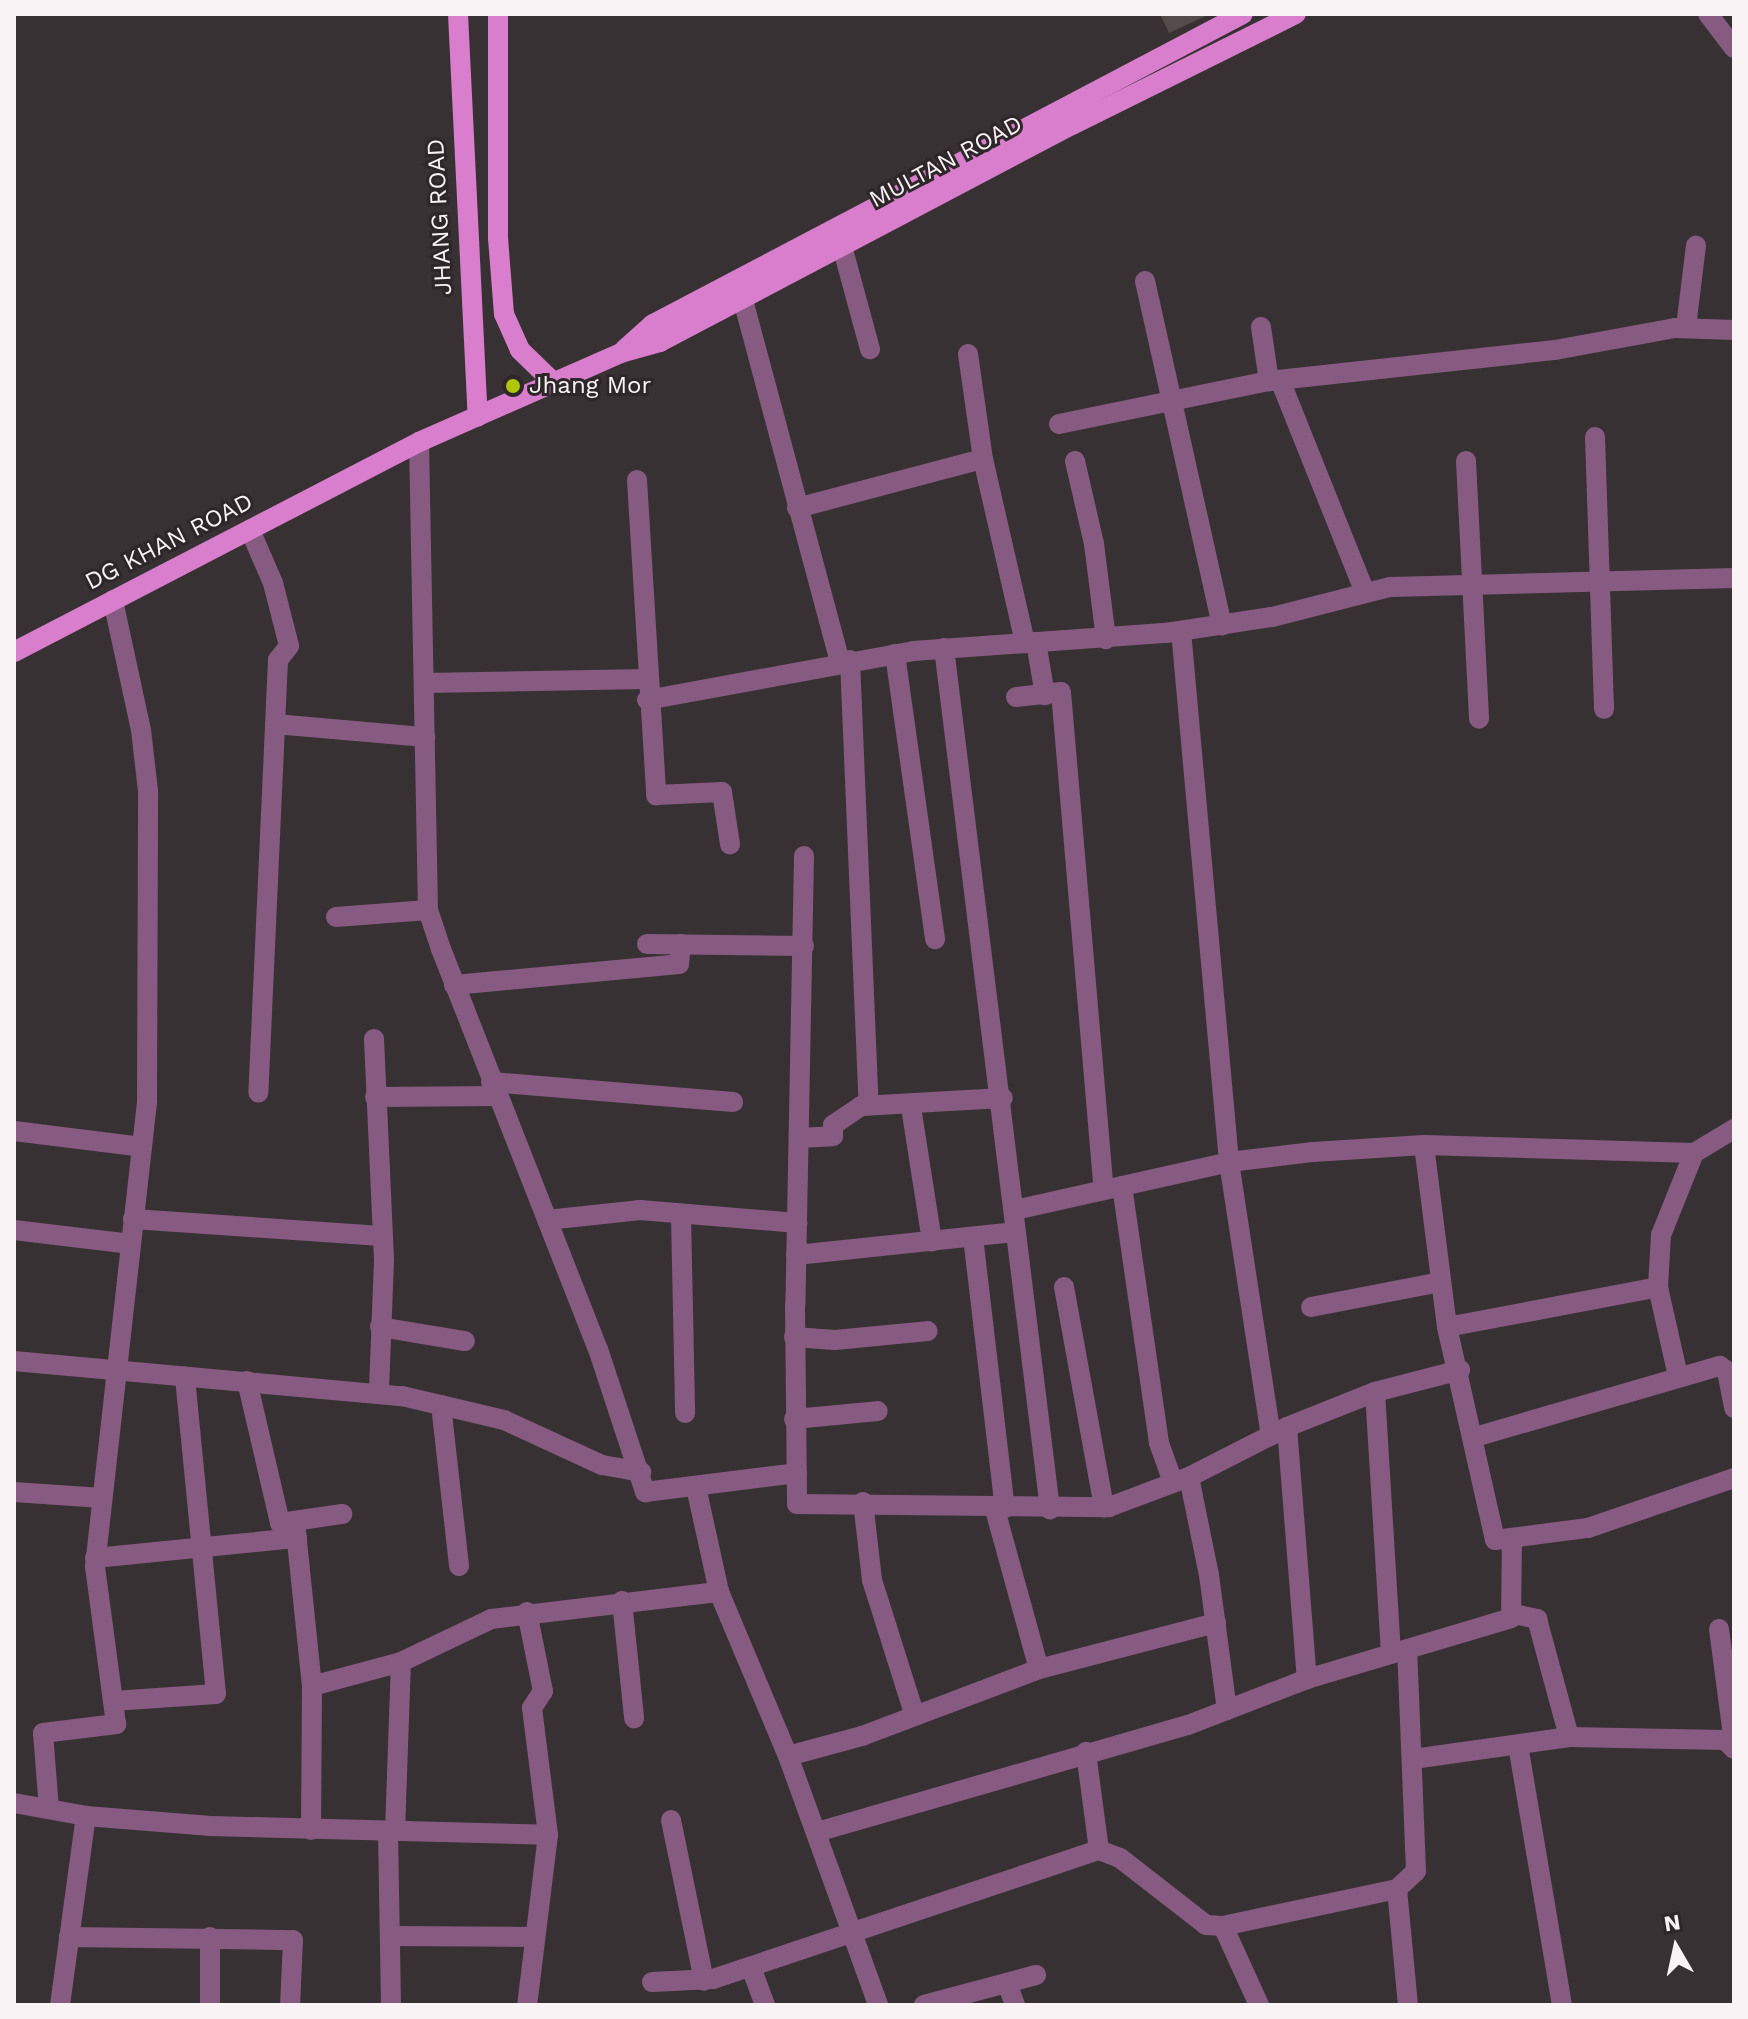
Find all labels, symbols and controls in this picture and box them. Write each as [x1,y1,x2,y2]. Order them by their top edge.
street label: MULTAN ROAD [865,110,1027,214]
street label: JHANG ROAD [422,138,458,296]
place label: Jhang Mor [529,372,651,400]
marker: Jhang Mor [504,377,522,395]
street label: DG KHAN ROAD [80,487,258,597]
north arrow [1636,1907,1716,1987]
text: N [1662,1909,1682,1936]

